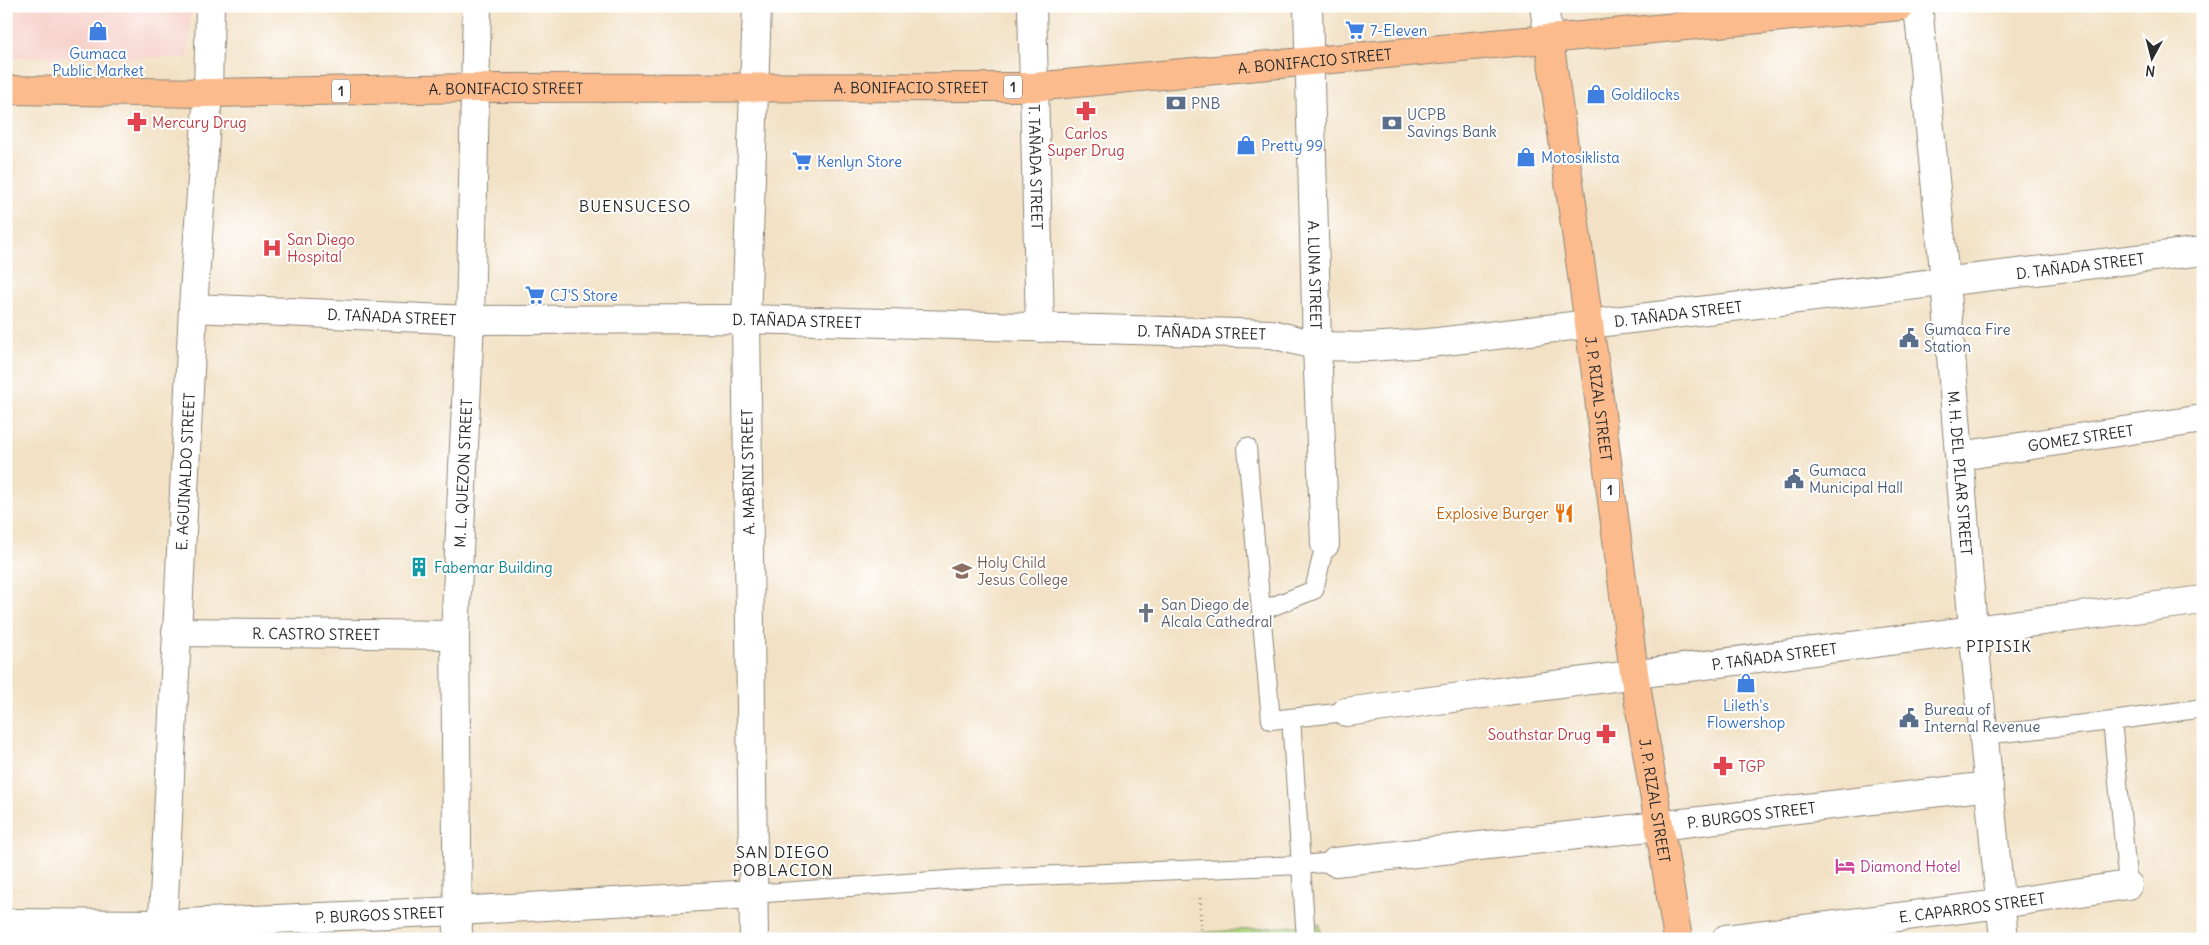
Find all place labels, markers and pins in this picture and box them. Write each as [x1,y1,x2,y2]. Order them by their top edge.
supermarket icon: 7-Eleven [1344,19,1366,41]
shop icon: Gumaca Public Market [87,20,109,42]
place label: 7-Eleven [1370,21,1428,40]
place label: Gumaca Public Market [52,44,144,80]
shop icon: Goldilocks [1585,83,1607,105]
place label: Goldilocks [1611,85,1680,104]
bank icon: PNB [1165,92,1187,114]
place label: PNB [1191,94,1220,113]
pharmacy icon: Carlos Super Drug [1075,100,1097,122]
place label: UCPB Savings Bank [1407,105,1497,141]
pharmacy icon: Mercury Drug [126,111,148,133]
bank icon: UCPB Savings Bank [1381,112,1403,134]
place label: Mercury Drug [152,113,247,132]
place label: Carlos Super Drug [1047,124,1125,160]
shop icon: Pretty 99 [1235,134,1257,156]
place label: Pretty 99 [1261,136,1323,155]
shop icon: Motosiklista [1515,146,1537,168]
place label: Motosiklista [1541,148,1620,167]
supermarket icon: Kenlyn Store [791,150,813,172]
place label: Kenlyn Store [817,152,902,171]
place label: San Diego Hospital [287,230,355,266]
hospital icon: San Diego Hospital [261,237,283,259]
supermarket icon: CJ'S Store [524,284,546,306]
place label: CJ'S Store [550,286,618,305]
place label: Gumaca Fire Station [1924,320,2011,356]
public building icon: Gumaca Fire Station [1898,327,1920,349]
place label: Gumaca Municipal Hall [1809,461,1903,497]
public building icon: Gumaca Municipal Hall [1783,468,1805,490]
restaurant icon: Explosive Burger [1553,502,1575,524]
place label: Explosive Burger [1436,504,1549,523]
place label: Holy Child Jesus College [977,553,1068,589]
building icon: Fabemar Building [408,556,430,578]
place label: Fabemar Building [434,558,553,577]
school or university icon: Holy Child Jesus College [951,560,973,582]
place label: San Diego de Alcala Cathedral [1161,595,1272,631]
church icon: San Diego de Alcala Cathedral [1135,602,1157,624]
shop icon: Lileth's Flowershop [1735,672,1757,694]
place label: Lileth's Flowershop [1707,696,1785,732]
place label: Bureau of Internal Revenue [1924,700,2040,736]
public building icon: Bureau of Internal Revenue [1898,707,1920,729]
pharmacy icon: Southstar Drug [1595,723,1617,745]
place label: Southstar Drug [1488,725,1591,744]
pharmacy icon: TGP [1712,755,1734,777]
place label: TGP [1738,757,1765,776]
hotel icon: Diamond Hotel [1834,855,1856,877]
place label: Diamond Hotel [1860,857,1961,876]

